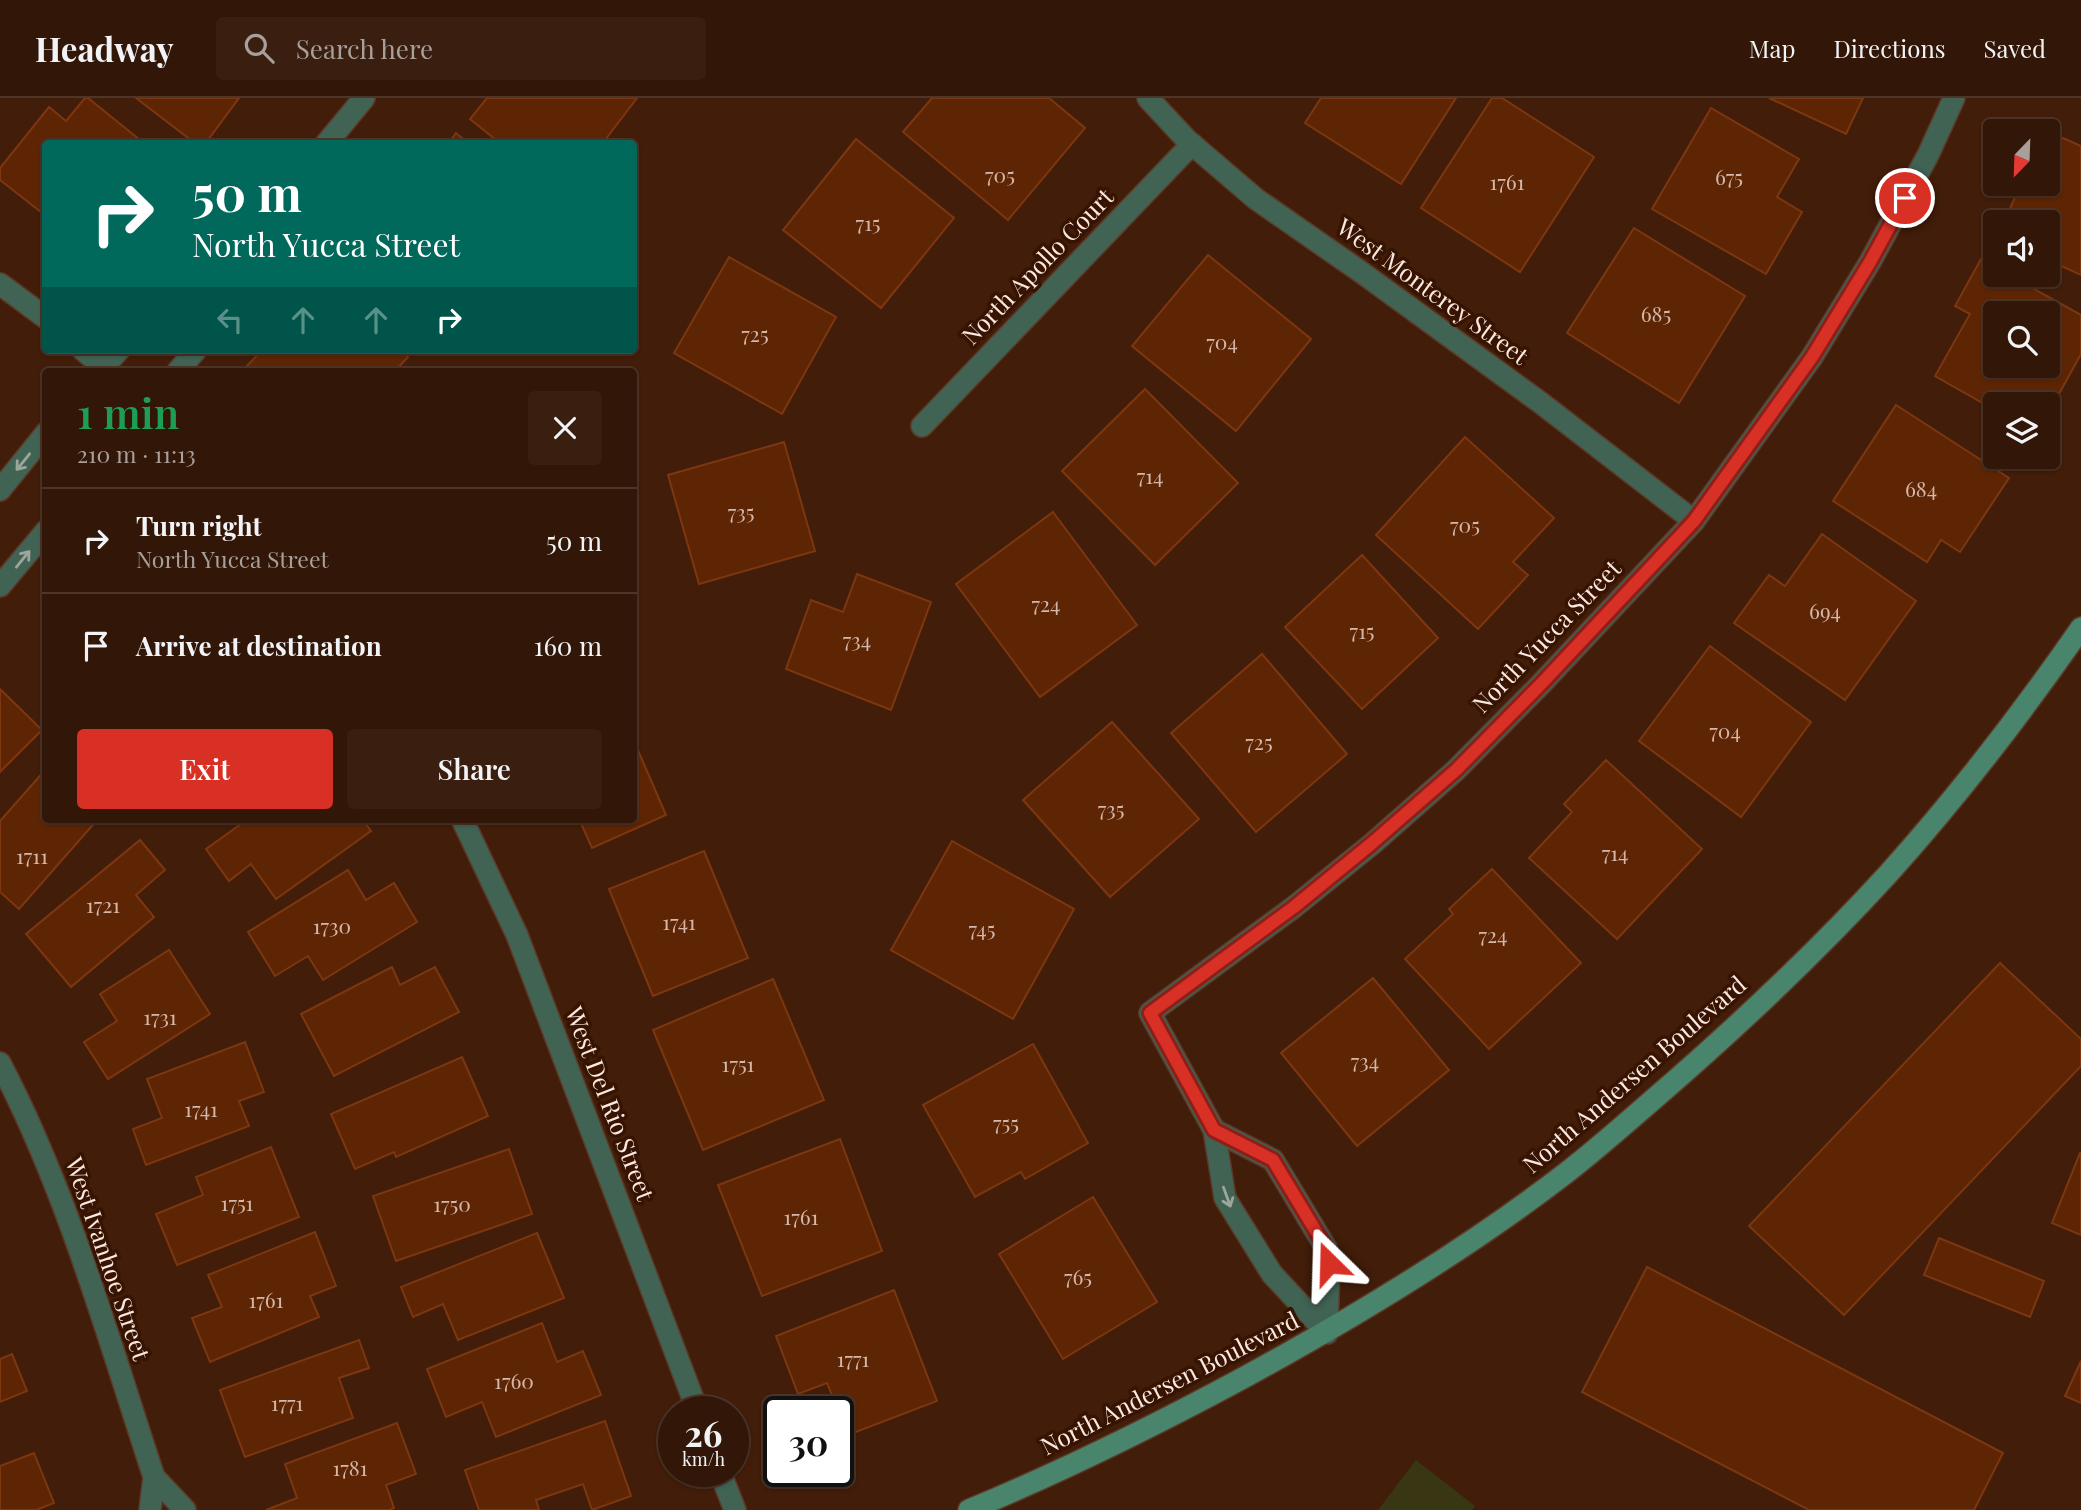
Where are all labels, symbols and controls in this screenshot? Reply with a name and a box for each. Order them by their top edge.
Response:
search box [216,17,706,80]
text: Headway [35,26,174,70]
icon: search [240,29,278,67]
text: Search here [296,31,433,66]
text: Map [1749,32,1795,64]
text: Directions [1833,32,1946,64]
text: Saved [1984,32,2046,64]
north arrow [1983,119,2060,196]
map controls [1983,119,2060,469]
text: 50 m [192,159,302,224]
house number: 705 [985,160,1015,188]
house number: 675 [1715,162,1743,190]
house number: 1761 [1490,167,1525,195]
icon: right [77,168,168,259]
pin [1875,168,1935,228]
icon: arrive [1886,179,1924,217]
street label: North Apollo Court [954,180,1120,351]
house number: 715 [856,208,880,236]
street label: West Monterey Street [1330,209,1536,371]
button: sound [1983,210,2060,287]
text: North Yucca Street [192,222,460,265]
house number: 685 [1641,299,1671,327]
icon: left [211,301,249,339]
icon: ahead [284,301,322,339]
icon: ahead [357,301,395,339]
icon: right [430,301,468,339]
button: search [1983,301,2060,378]
house number: 725 [741,319,769,347]
house number: 704 [1206,327,1238,355]
text: 1 min [77,384,179,440]
button: close [528,391,602,465]
button: layers [1983,392,2060,469]
text: 210 m · 11:13 [77,438,196,469]
one-way arrow [15,452,30,470]
house number: 714 [1137,461,1163,489]
house number: 684 [1905,474,1937,502]
house number: 735 [728,497,754,525]
text: Turn right [136,508,262,543]
house number: 705 [1450,510,1480,538]
icon: right [77,522,115,560]
text: 50 m [546,523,602,558]
text: North Yucca Street [136,543,329,574]
one-way arrow [15,550,30,569]
street label: North Yucca Street [1464,552,1627,719]
house number: 724 [1032,589,1060,617]
house number: 694 [1809,596,1841,624]
house number: 715 [1350,616,1374,644]
house number: 734 [843,625,871,653]
icon: arrive [77,627,115,665]
text: Arrive at destination [136,628,382,663]
text: 160 m [534,628,602,663]
house number: 704 [1709,716,1741,744]
house number: 725 [1245,727,1273,755]
button: Exit [77,729,333,809]
button: Share [347,729,602,809]
house number: 735 [1098,794,1124,822]
house number: 714 [1602,838,1628,866]
house number: 1711 [16,841,48,869]
house number: 1721 [86,890,120,918]
house number: 1741 [662,907,696,935]
house number: 1730 [313,911,351,939]
house number: 745 [969,914,995,942]
house number: 724 [1479,920,1507,948]
street label: North Andersen Boulevard [1515,968,1752,1179]
street label: West Del Rio Street [559,1001,663,1205]
house number: 1731 [143,1002,177,1030]
house number: 734 [1351,1046,1379,1074]
house number: 1751 [722,1049,755,1077]
house number: 1741 [184,1094,218,1122]
house number: 755 [993,1108,1019,1136]
street label: West Ivanhoe Street [59,1152,159,1364]
one-way arrow [1222,1185,1234,1207]
house number: 1751 [221,1188,254,1216]
house number: 1750 [433,1189,471,1217]
house number: 1761 [784,1202,819,1230]
position arrow [1292,1226,1366,1300]
house number: 765 [1064,1262,1092,1290]
house number: 1761 [249,1285,284,1313]
street label: North Andersen Boulevard [1034,1303,1304,1461]
house number: 1771 [837,1344,870,1372]
house number: 1760 [494,1366,534,1394]
house number: 1771 [271,1388,304,1416]
speed limit sign: 30 [763,1396,854,1487]
text: 26 [685,1409,722,1456]
text: km/h [682,1447,725,1471]
house number: 1781 [333,1453,368,1481]

